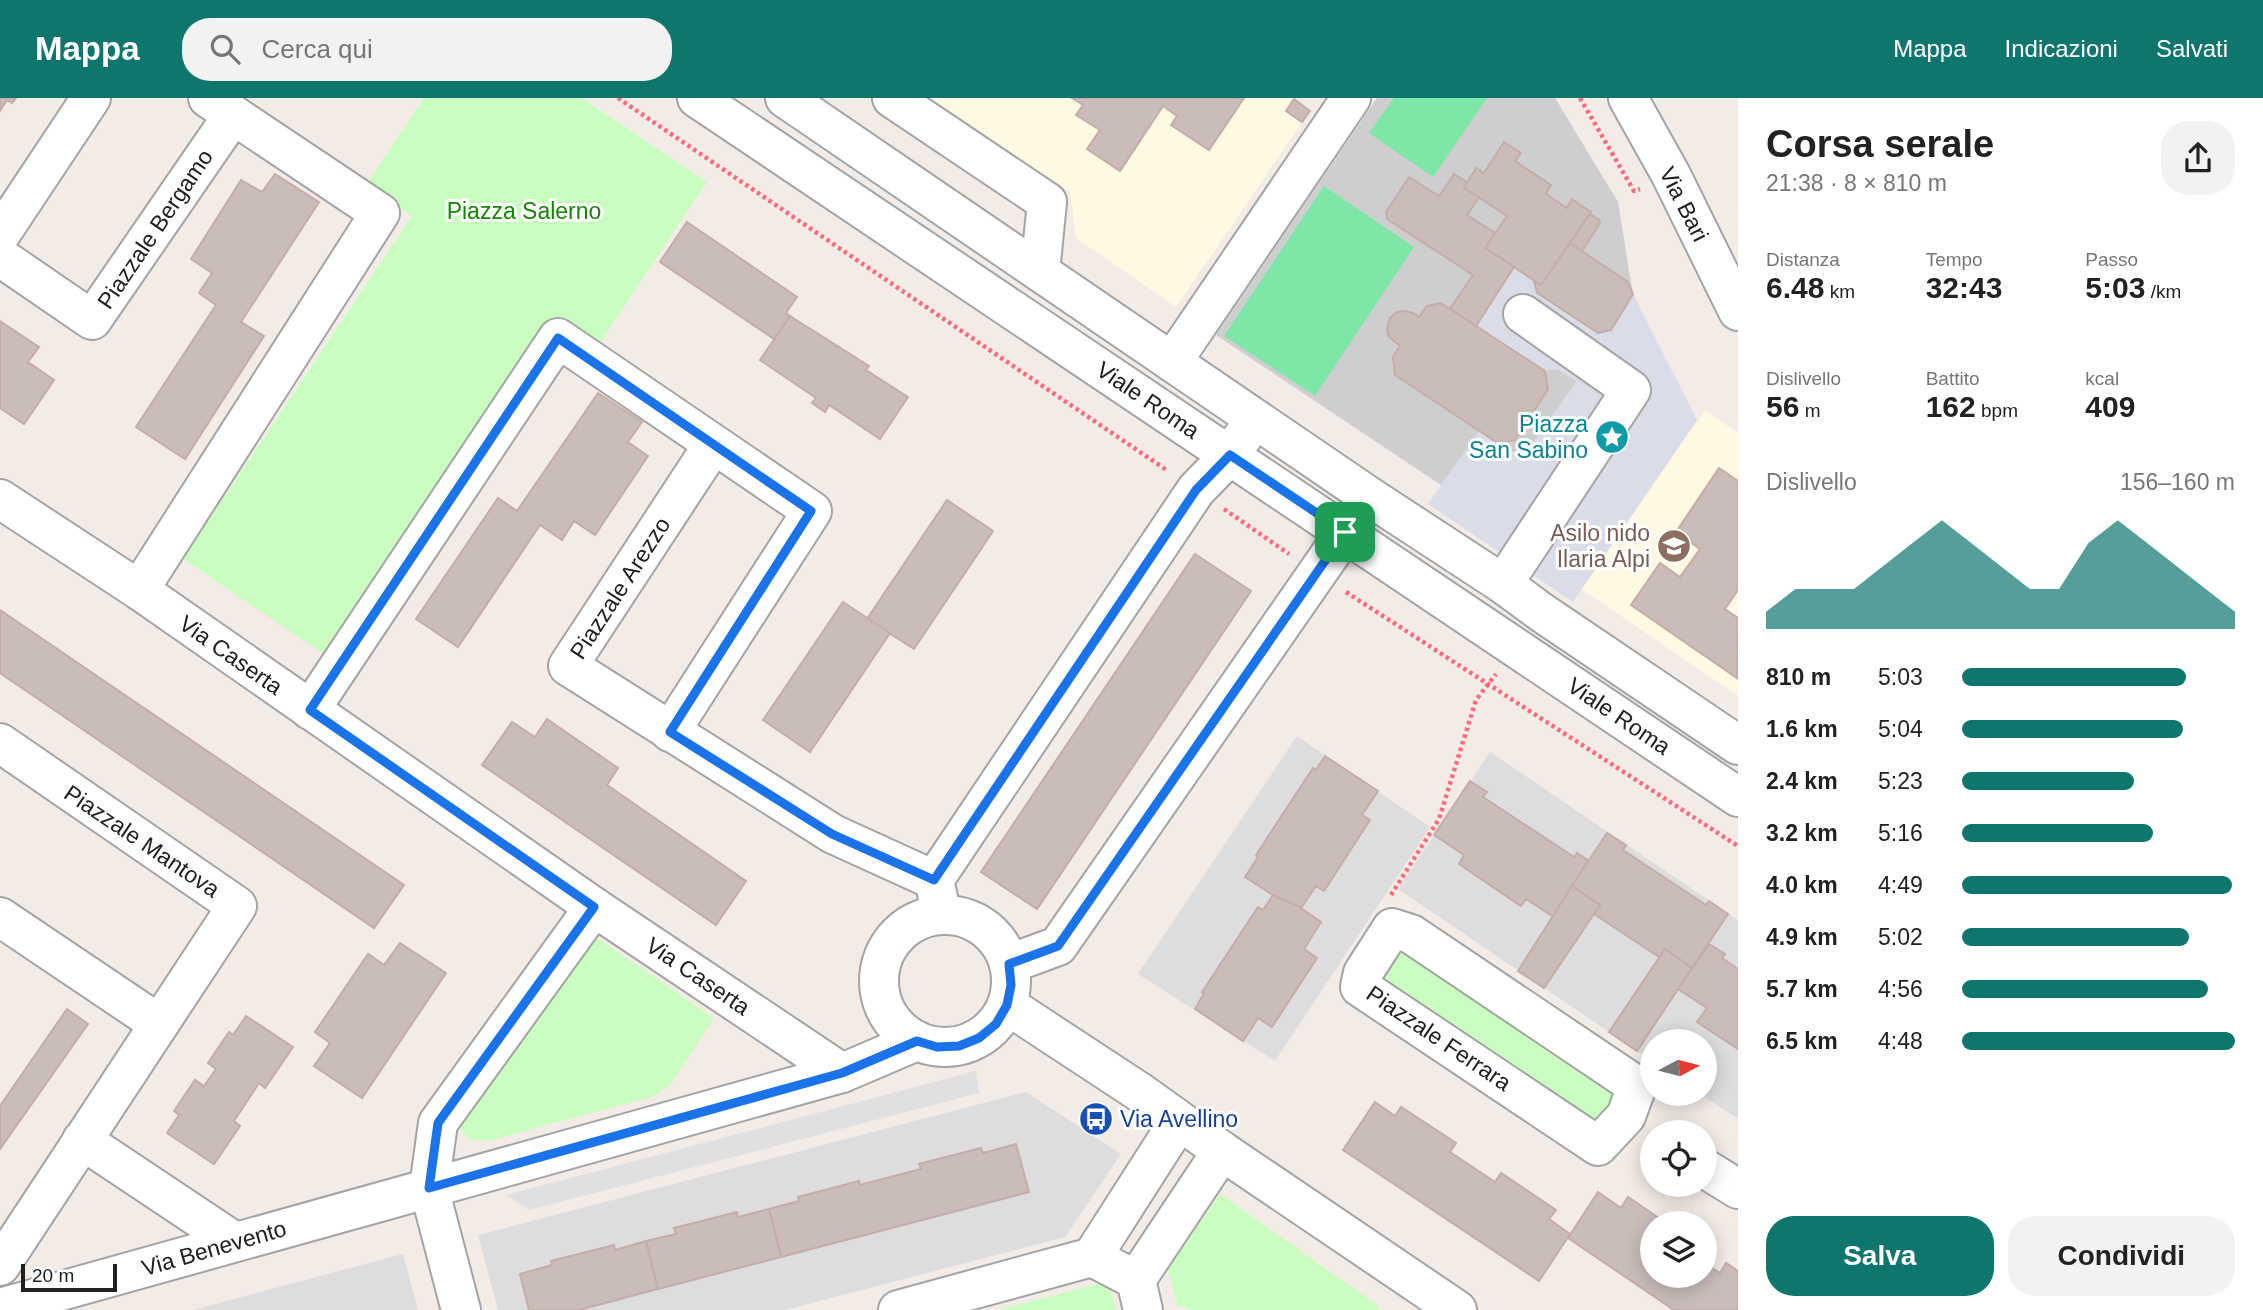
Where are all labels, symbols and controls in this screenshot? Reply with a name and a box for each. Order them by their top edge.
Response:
search box [182,18,672,81]
text: Mappa [35,30,140,67]
icon: search [206,30,244,68]
text: Cerca qui [262,34,373,64]
text: Mappa [1893,35,1967,62]
text: Indicazioni [2005,35,2118,62]
text: Salvati [2156,35,2228,62]
button: share [2161,121,2235,195]
text: Corsa serale [1766,123,1994,165]
street label: Piazzale Bergamo [92,144,218,314]
street label: Via Bari [1654,162,1714,246]
text: 21:38 · 8 × 810 m [1766,170,1947,196]
park label: Piazza Salerno [447,198,601,224]
text: Distanza [1766,249,1840,270]
text: Tempo [1926,249,1983,270]
text: Passo [2085,249,2138,270]
text: 6.48 [1766,271,1824,304]
text: 32:43 [1926,271,2002,304]
text: 5:03 [2085,271,2145,304]
text: km [1824,281,1855,302]
text: /km [2145,281,2181,302]
street label: Viale Roma [1092,356,1205,444]
text: Dislivello [1766,368,1841,389]
text: Battito [1926,368,1980,389]
text: kcal [2085,368,2119,389]
text: 56 [1766,390,1799,423]
text: 162 [1926,390,1976,423]
text: 409 [2085,390,2135,423]
text: m [1799,400,1820,421]
text: bpm [1976,400,2018,421]
place label: Piazza San Sabino [1469,411,1588,463]
place icon: Piazza San Sabino [1593,418,1631,456]
text: Dislivello [1766,469,1857,495]
text: 156–160 m [2120,469,2235,495]
pin [1315,502,1375,562]
street label: Piazzale Arezzo [565,512,675,664]
icon: arrive [1326,513,1364,551]
place label: Asilo nido Ilaria Alpi [1550,520,1650,572]
school or university icon: Asilo nido Ilaria Alpi [1655,527,1693,565]
street label: Via Caserta [174,610,288,700]
text: 810 m [1766,664,1831,690]
text: 5:03 [1878,664,1923,690]
street label: Viale Roma [1563,672,1676,760]
text: 1.6 km [1766,716,1838,742]
text: 5:04 [1878,716,1923,742]
text: 2.4 km [1766,768,1838,794]
text: 5:23 [1878,768,1923,794]
street label: Piazzale Mantova [59,779,225,903]
text: 3.2 km [1766,820,1838,846]
text: 5:16 [1878,820,1923,846]
text: 4.0 km [1766,872,1838,898]
text: 4:49 [1878,872,1923,898]
text: 4.9 km [1766,924,1838,950]
text: 5:02 [1878,924,1923,950]
street label: Via Caserta [641,932,755,1020]
text: 5.7 km [1766,976,1838,1002]
text: 4:56 [1878,976,1923,1002]
street label: Piazzale Ferrara [1362,980,1516,1096]
text: 6.5 km [1766,1028,1838,1054]
text: 4:48 [1878,1028,1923,1054]
north arrow [1640,1029,1717,1106]
map controls [1640,1029,1717,1288]
bus stop icon: Via Avellino [1077,1100,1115,1138]
place label: Via Avellino [1120,1106,1238,1132]
button: locate [1640,1120,1717,1197]
button: layers [1640,1211,1717,1288]
street label: Via Benevento [139,1215,289,1281]
button: Salva [1766,1216,1994,1296]
button: Condividi [2008,1216,2235,1296]
scale bar [21,1261,117,1293]
text: 20 m [32,1265,74,1286]

